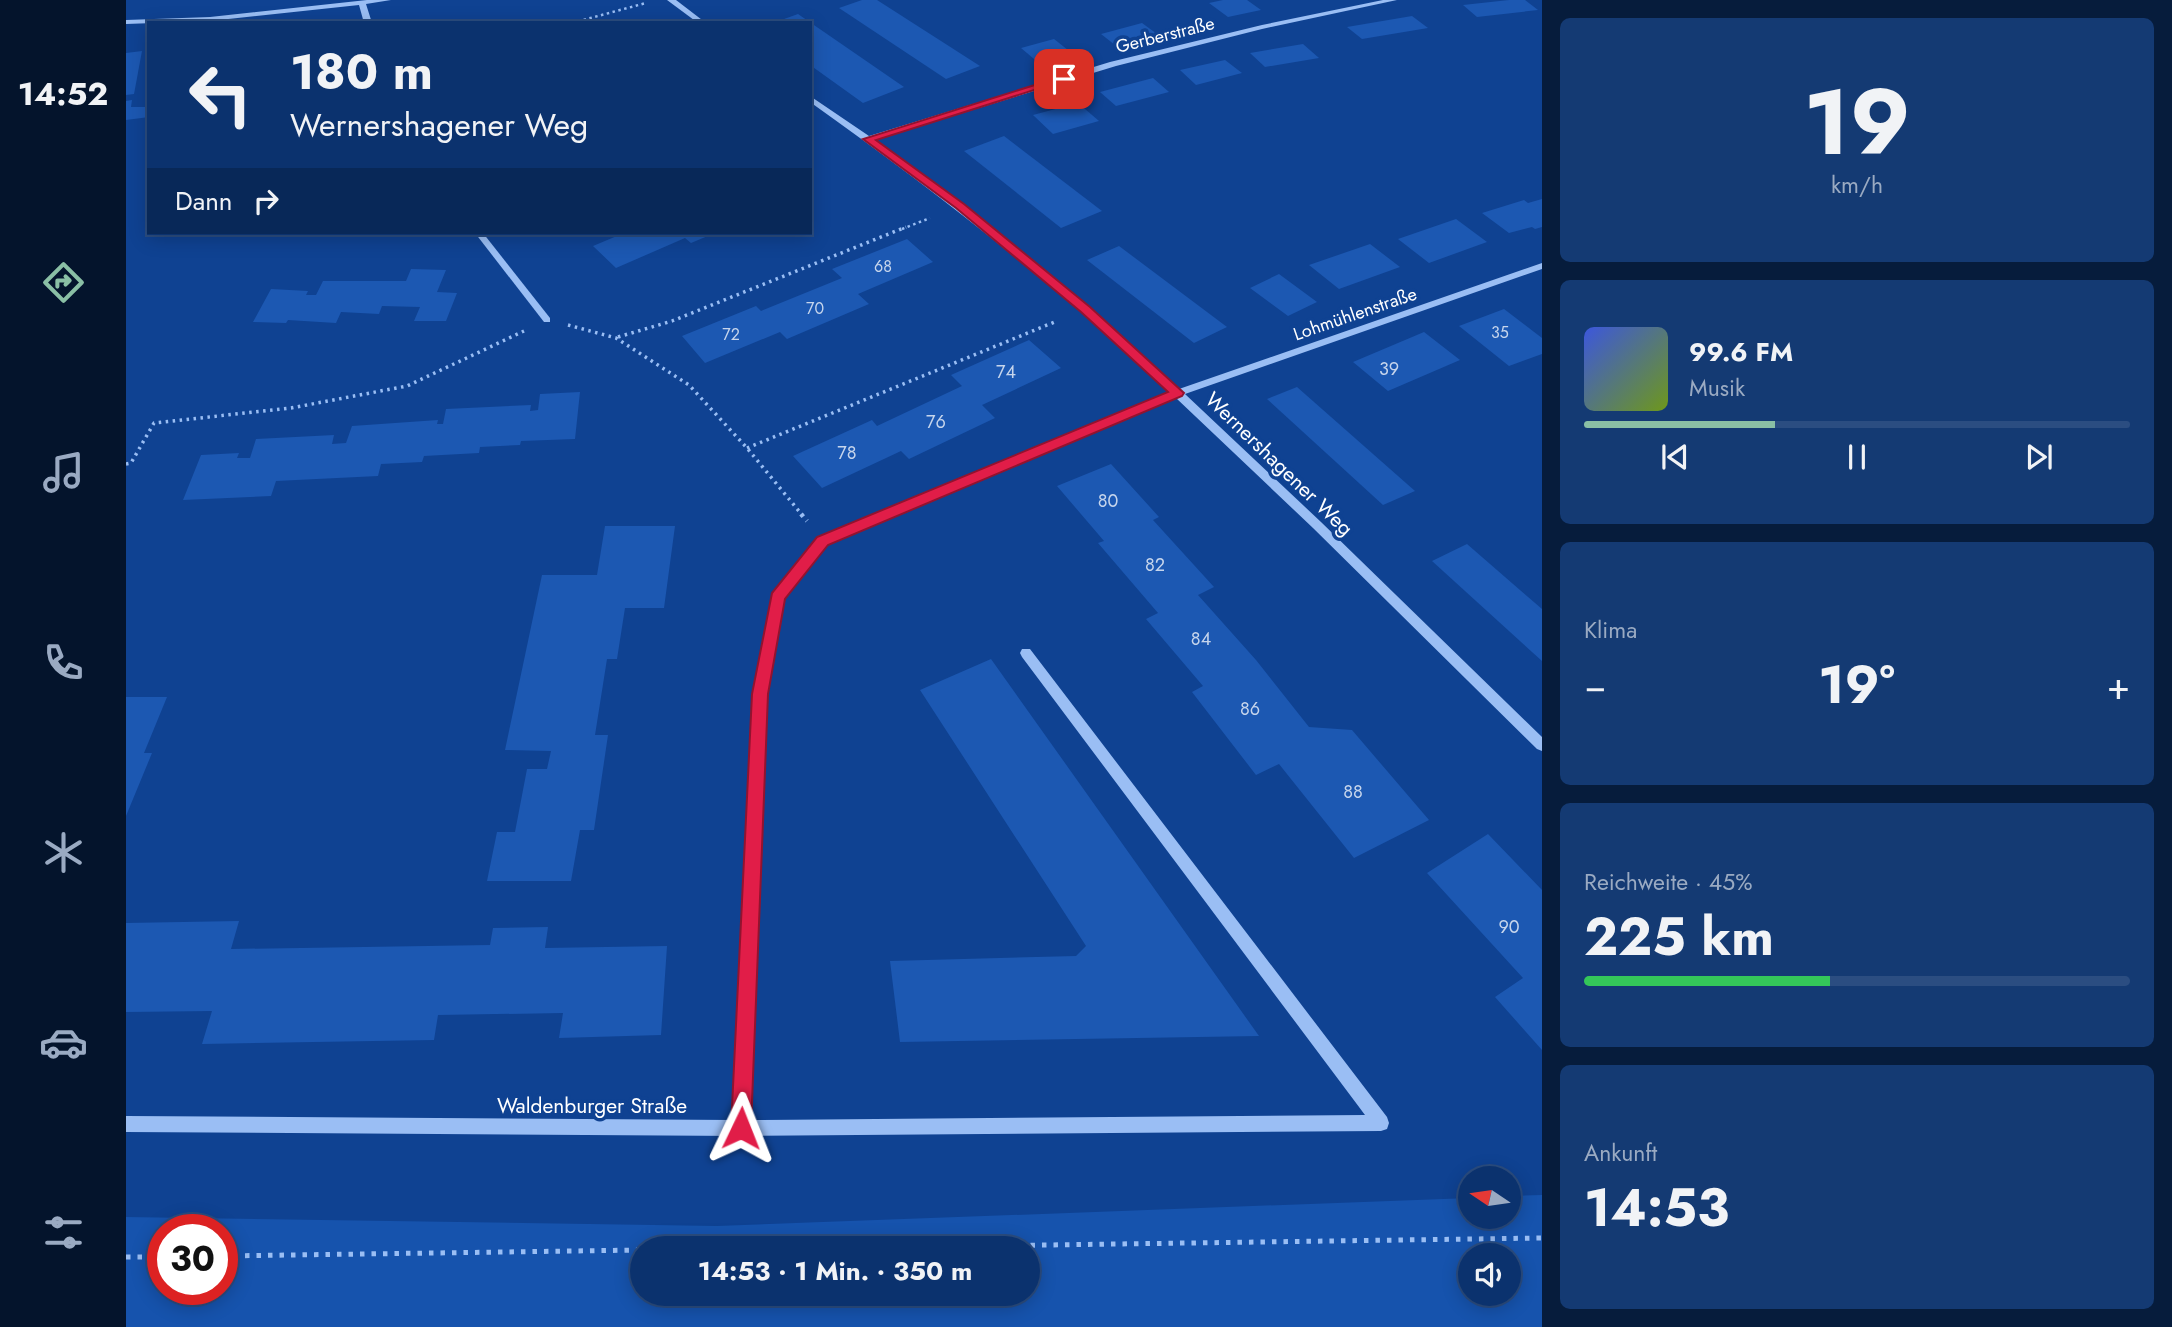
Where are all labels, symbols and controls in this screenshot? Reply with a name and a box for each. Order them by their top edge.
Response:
street label: Gerberstraße [1113,10,1217,60]
text: 180 m [290,37,433,107]
icon: left [175,49,266,140]
pin [1034,49,1094,109]
text: 19 [1803,57,1911,188]
icon: arrive [1045,60,1083,98]
text: 14:52 [18,71,108,117]
text: Wernershagener Weg [290,102,588,148]
text: km/h [1831,168,1883,202]
text: Dann [175,182,233,220]
icon: right [247,182,285,220]
house number: 68 [874,255,892,278]
icon: directions [39,258,88,307]
street label: Lohmühlenstraße [1290,281,1420,347]
house number: 70 [806,297,824,320]
house number: 35 [1491,321,1509,344]
house number: 72 [722,323,740,346]
text: 99.6 FM [1689,333,1793,371]
house number: 39 [1379,356,1399,382]
house number: 74 [996,359,1016,385]
text: Musik [1689,371,1745,405]
street label: Wernershagener Weg [1198,385,1360,543]
house number: 76 [926,409,946,435]
icon: previous [1656,438,1694,476]
icon: pause [1838,438,1876,476]
icon: next [2020,438,2058,476]
house number: 78 [837,440,857,466]
icon: music [39,448,88,497]
house number: 80 [1098,488,1119,514]
house number: 82 [1145,552,1165,578]
text: Klima [1584,613,1637,647]
house number: 84 [1191,626,1211,652]
icon: phone [39,638,88,687]
text: 19° [1818,647,1895,723]
text: − [1584,658,1606,713]
text: + [2107,658,2130,713]
house number: 86 [1240,696,1260,722]
house number: 88 [1343,779,1363,805]
icon: climate [39,828,88,877]
text: Reichweite · 45% [1584,865,1753,899]
text: 225 km [1584,899,1774,975]
house number: 90 [1498,914,1520,940]
icon: car [39,1018,88,1067]
street label: Waldenburger Straße [497,1091,687,1121]
position arrow [704,1091,778,1165]
text: Ankunft [1584,1136,1657,1170]
north arrow [1458,1166,1521,1228]
map controls [1458,1166,1521,1306]
text: 14:53 [1584,1170,1729,1246]
icon: filters [39,1208,88,1257]
speed limit sign: 30 [147,1214,238,1305]
button: sound [1458,1243,1521,1306]
text: 14:53 · 1 Min. · 350 m [698,1252,972,1290]

